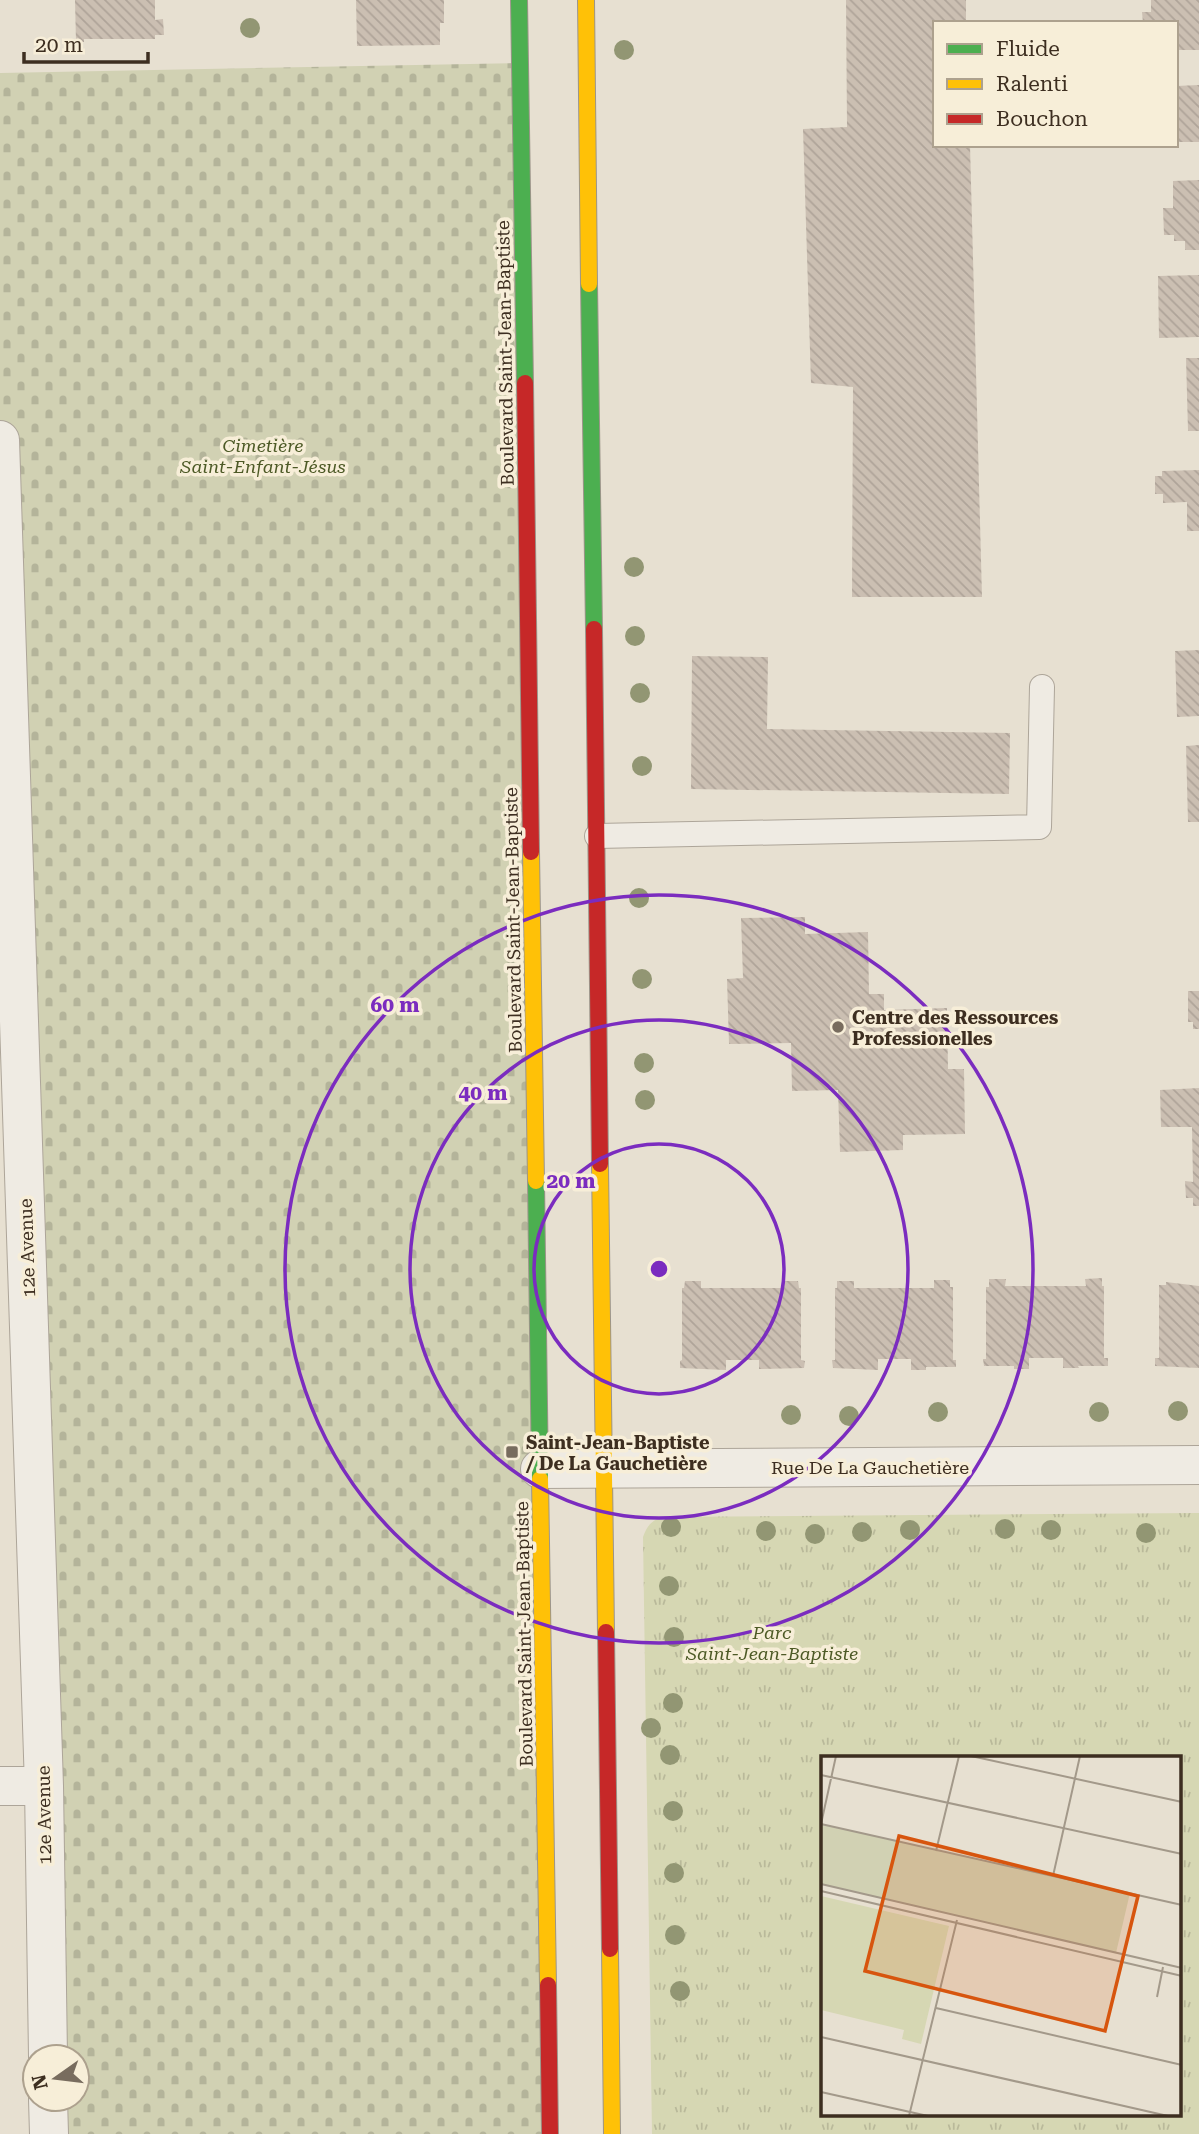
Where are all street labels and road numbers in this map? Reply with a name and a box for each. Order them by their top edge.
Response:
street label: Boulevard Saint-Jean-Baptiste [492,220,518,486]
street label: Boulevard Saint-Jean-Baptiste [500,787,526,1053]
street label: 12e Avenue [15,1198,39,1298]
street label: Rue De La Gauchetière [771,1457,969,1478]
street label: Boulevard Saint-Jean-Baptiste [511,1501,537,1767]
street label: 12e Avenue [33,1765,55,1865]

